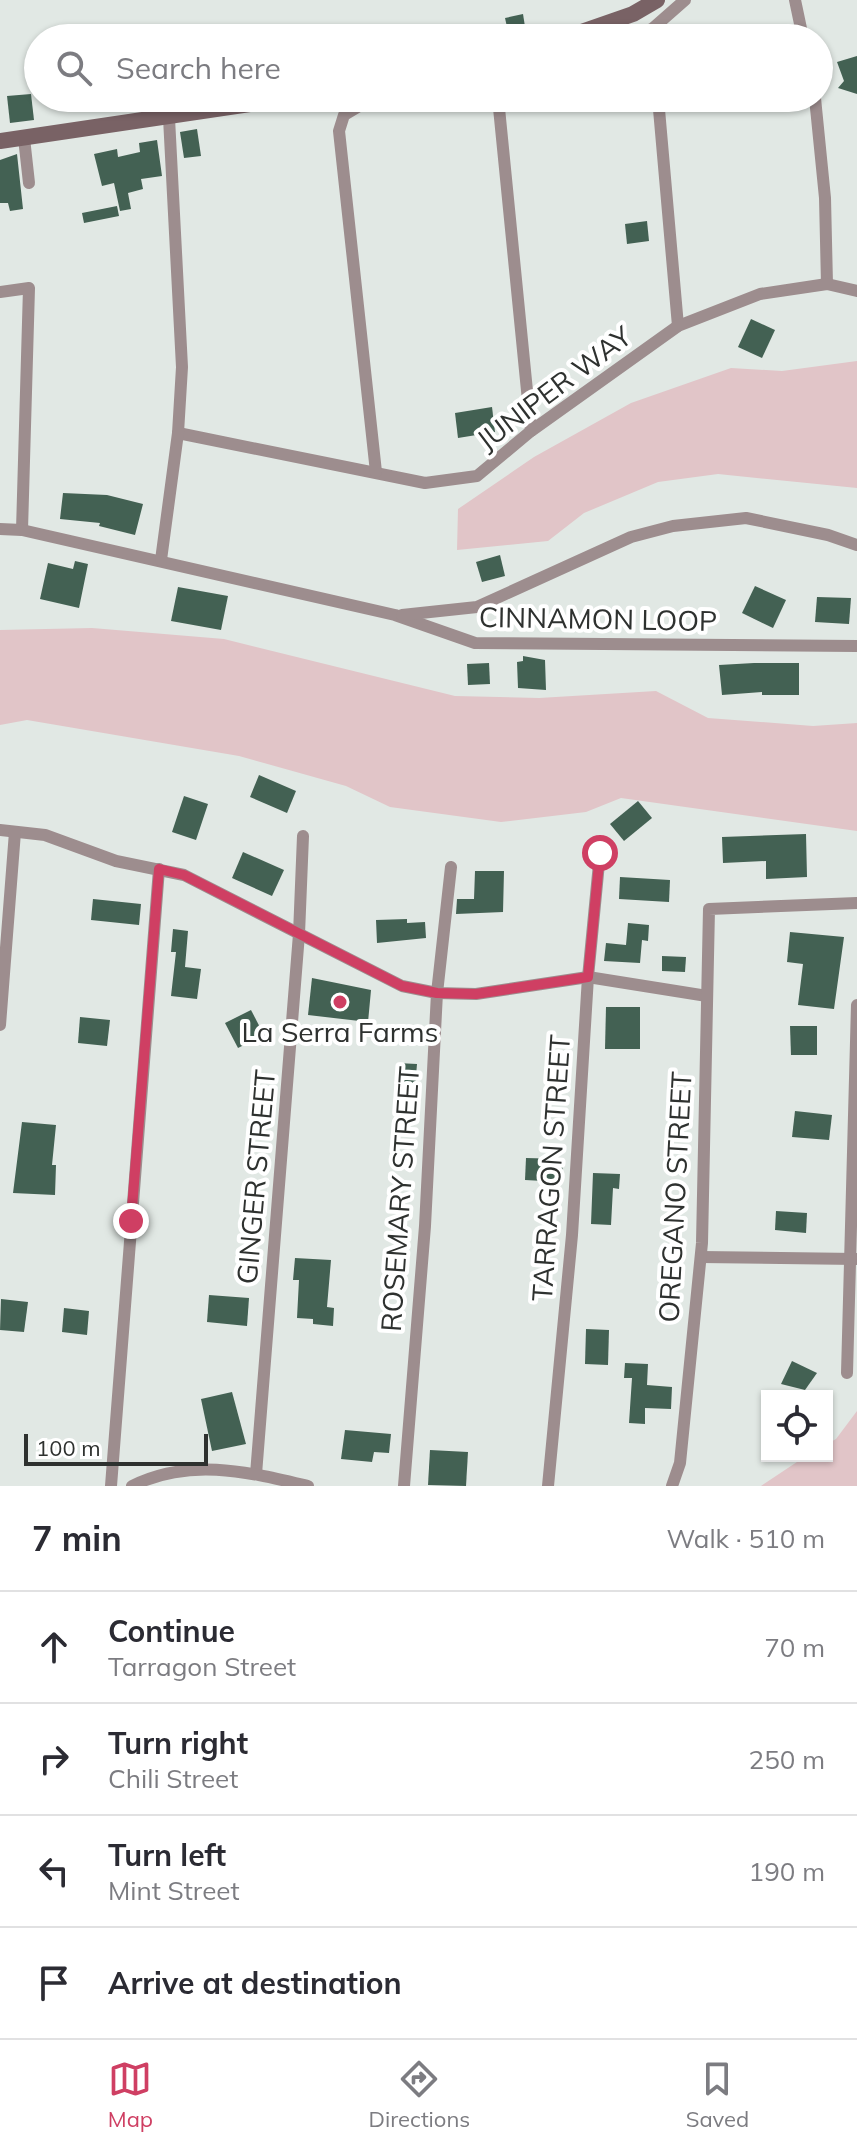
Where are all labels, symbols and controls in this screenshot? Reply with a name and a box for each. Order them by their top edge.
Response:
search box [24,24,833,112]
icon: search [52,46,96,90]
text: Search here [116,49,281,87]
street label: JUNIPER WAY [469,317,639,457]
street label: CINNAMON LOOP [479,599,717,638]
route start [582,835,618,871]
marker: La Serra Farms [331,993,349,1011]
place label: La Serra Farms [242,1014,438,1049]
street label: TARRAGON STREET [524,1033,577,1302]
street label: ROSEMARY STREET [373,1065,426,1333]
street label: GINGER STREET [229,1068,282,1286]
street label: OREGANO STREET [650,1071,699,1323]
route end [113,1203,149,1239]
map controls [761,1390,833,1462]
button: locate [761,1390,833,1462]
scale bar [24,1430,208,1466]
text: 100 m [36,1434,101,1462]
text: 7 min [32,1517,122,1560]
text: Walk · 510 m [666,1522,825,1555]
text: Continue [108,1612,235,1650]
icon: ahead [32,1625,76,1669]
text: 70 m [764,1631,825,1664]
text: Tarragon Street [108,1650,296,1683]
text: Turn right [108,1724,248,1762]
icon: right [32,1737,76,1781]
text: 250 m [749,1743,825,1776]
text: Chili Street [108,1762,238,1795]
text: Turn left [108,1836,226,1874]
icon: left [32,1849,76,1893]
text: 190 m [749,1855,825,1888]
text: Mint Street [108,1874,240,1907]
icon: arrive [32,1961,76,2005]
text: Arrive at destination [108,1964,402,2002]
tab: Map [108,2057,153,2133]
tab: Directions [369,2057,470,2133]
tab: Saved [686,2057,749,2133]

